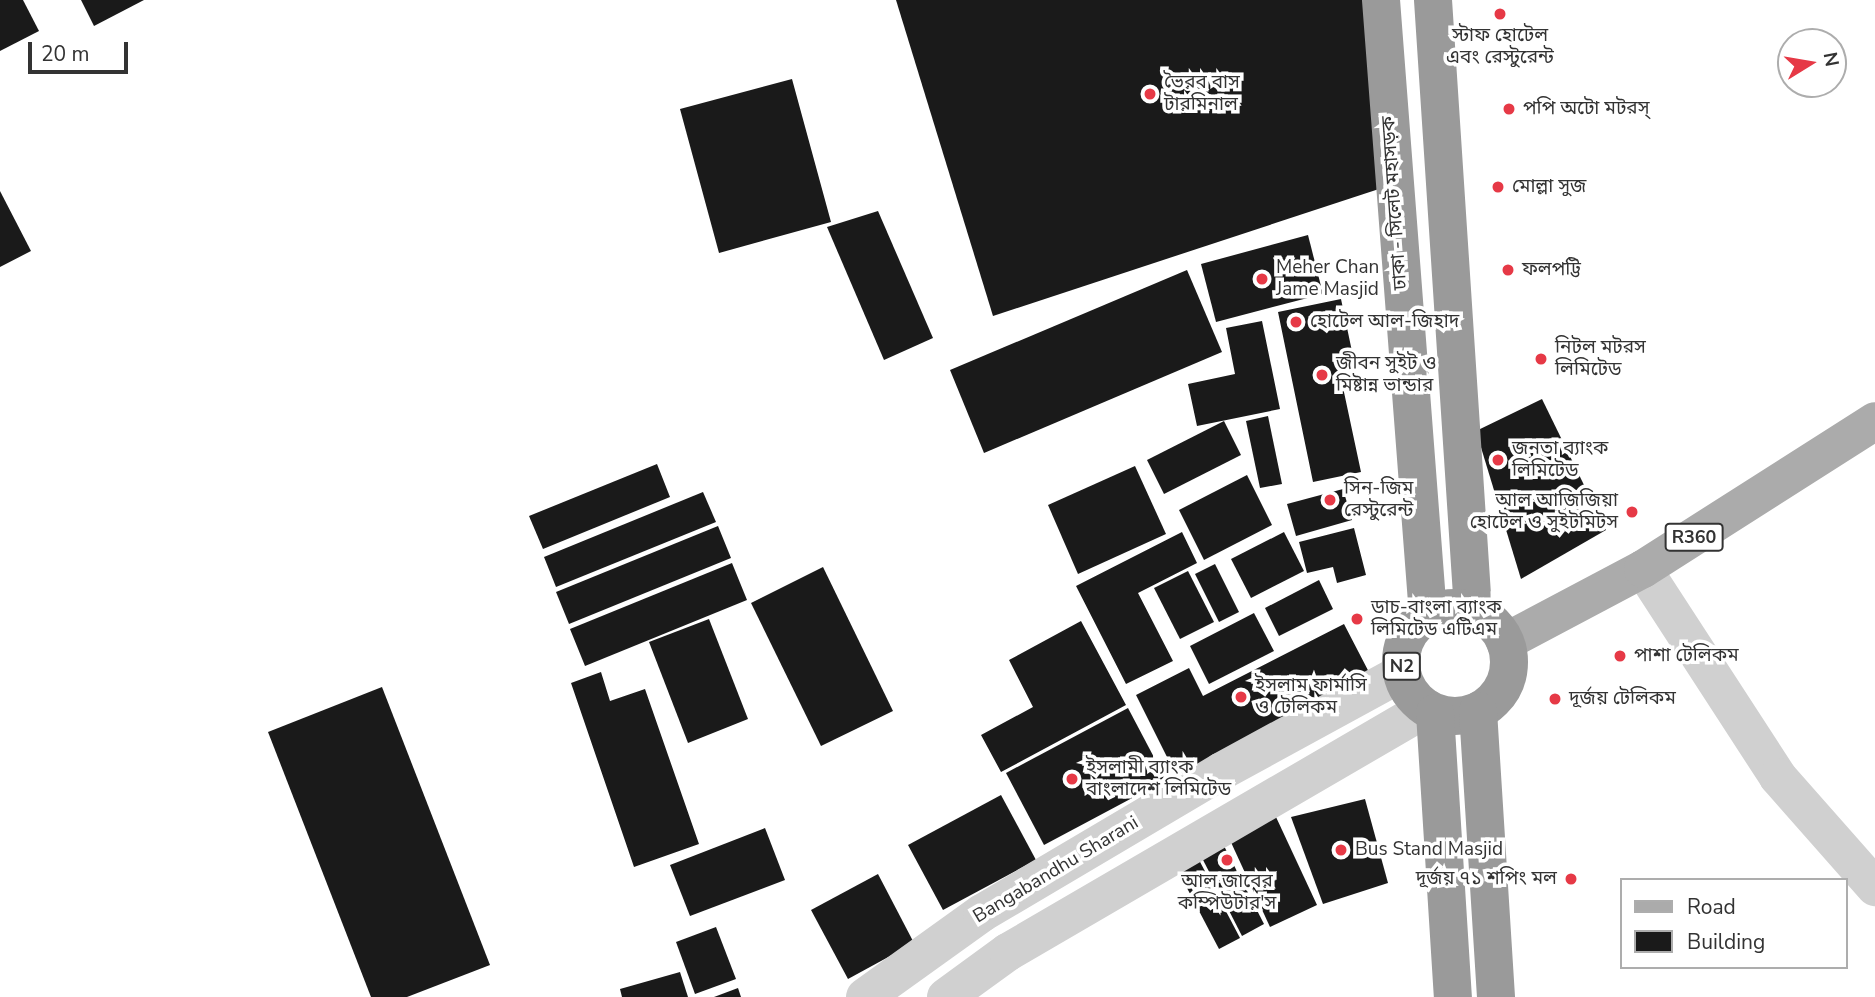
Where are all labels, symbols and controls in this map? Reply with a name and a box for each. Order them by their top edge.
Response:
marker: স্টাফ হোটেল এবং রেস্টুরেন্ট [1492,6,1508,22]
place label: স্টাফ হোটেল এবং রেস্টুরেন্ট [1446,25,1554,69]
scale bar [32,28,131,72]
north arrow [1777,28,1847,98]
text: 20 m [41,40,90,68]
text: N [1817,50,1845,69]
place label: ভৈরব বাস টারমিনাল [1164,72,1240,116]
marker: ভৈরব বাস টারমিনাল [1142,86,1158,102]
place label: পপি অটো মটরস্ [1523,98,1649,120]
marker: পপি অটো মটরস্ [1501,101,1517,117]
street label: ঢাকা - সিলেট মহাসড়ক [1378,115,1412,291]
place label: মোল্লা সুজ [1512,176,1586,198]
marker: মোল্লা সুজ [1490,179,1506,195]
place label: Meher Chan Jame Masjid [1276,257,1379,301]
place label: ফলপট্টি [1522,259,1581,281]
marker: ফলপট্টি [1500,262,1516,278]
marker: Meher Chan Jame Masjid [1254,271,1270,287]
place label: হোটেল আল-জিহাদ [1310,311,1459,333]
marker: হোটেল আল-জিহাদ [1288,314,1304,330]
place label: নিটল মটরস লিমিটেড [1555,337,1646,381]
marker: নিটল মটরস লিমিটেড [1533,351,1549,367]
place label: জীবন সুইট ও মিষ্টান্ন ভান্ডার [1336,353,1436,397]
marker: জীবন সুইট ও মিষ্টান্ন ভান্ডার [1314,367,1330,383]
place label: জনতা ব্যাংক লিমিটেড [1512,438,1608,482]
marker: জনতা ব্যাংক লিমিটেড [1490,452,1506,468]
place label: সিন্-জিম রেস্টুরেন্ট [1344,478,1413,522]
place label: আল আজিজিয়া হোটেল ও সুইটমিটস [1470,490,1618,534]
marker: সিন্-জিম রেস্টুরেন্ট [1322,492,1338,508]
marker: আল আজিজিয়া হোটেল ও সুইটমিটস [1624,504,1640,520]
road number: R360 [1664,522,1724,552]
place label: ডাচ-বাংলা ব্যাংক লিমিটেড এটিএম [1371,597,1502,641]
marker: ডাচ-বাংলা ব্যাংক লিমিটেড এটিএম [1349,611,1365,627]
place label: পাশা টেলিকম [1634,645,1739,667]
marker: পাশা টেলিকম [1612,648,1628,664]
road number: N2 [1383,652,1421,680]
place label: ইসলাম ফার্মাসি ও টেলিকম [1255,675,1367,719]
place label: দূর্জয় টেলিকম [1569,688,1676,710]
marker: ইসলাম ফার্মাসি ও টেলিকম [1233,689,1249,705]
marker: দূর্জয় টেলিকম [1547,691,1563,707]
place label: ইসলামী ব্যাংক বাংলাদেশ লিমিটেড [1086,757,1231,801]
marker: ইসলামী ব্যাংক বাংলাদেশ লিমিটেড [1064,771,1080,787]
street label: Bangabandhu Sharani [969,812,1143,928]
place label: Bus Stand Masjid [1355,839,1503,861]
marker: Bus Stand Masjid [1333,842,1349,858]
marker: আল জাবের কম্পিউটার'স [1219,852,1235,868]
place label: দূর্জয় ৭১ শপিং মল [1416,868,1557,890]
place label: আল জাবের কম্পিউটার'স [1178,871,1276,915]
marker: দূর্জয় ৭১ শপিং মল [1563,871,1579,887]
legend [1619,878,1847,969]
text: Road [1687,893,1736,921]
text: Building [1687,928,1765,956]

